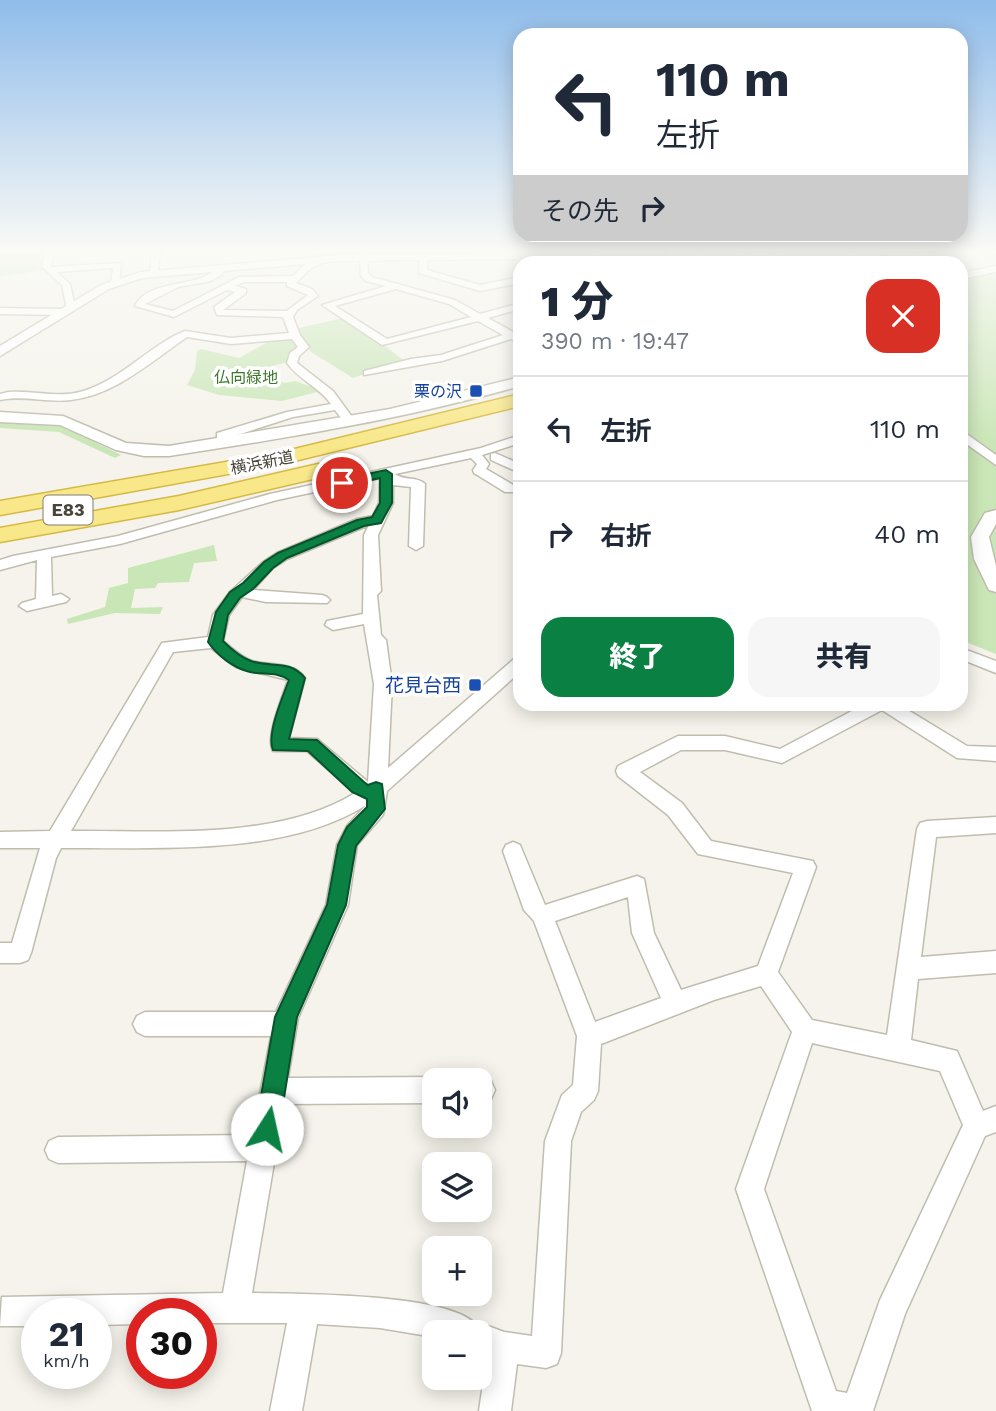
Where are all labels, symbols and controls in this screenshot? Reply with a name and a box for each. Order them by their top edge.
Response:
text: 110 m [656,50,790,108]
icon: left [541,56,632,147]
text: 左折 [656,116,720,154]
icon: right [633,189,671,227]
text: その先 [541,196,619,226]
text: 1 分 [541,277,613,326]
button: close [866,279,940,353]
text: 390 m · 19:47 [541,328,689,355]
park label: 仏向緑地 [214,368,278,387]
place label: 栗の沢 [414,382,462,401]
marker: 栗の沢 [468,383,484,399]
icon: left [541,410,579,448]
text: 110 m [870,414,940,444]
text: 左折 [600,416,652,446]
street label: 横浜新道 [229,447,295,478]
pin [312,453,372,513]
icon: arrive [323,464,361,502]
road number: E83 [43,496,92,524]
icon: right [541,515,579,553]
text: 40 m [874,519,940,549]
text: 右折 [600,521,652,551]
button: 終了 [541,617,734,697]
button: 共有 [748,617,940,697]
place label: 花見台西 [385,674,461,697]
marker: 花見台西 [467,677,483,693]
map controls [422,1068,492,1390]
button: sound [422,1068,492,1138]
position arrow [230,1092,304,1166]
button: layers [422,1152,492,1222]
button: + [422,1236,492,1306]
speed limit sign: 30 [126,1298,217,1389]
text: 21 [49,1313,84,1355]
button: − [422,1320,492,1390]
text: km/h [43,1350,90,1371]

